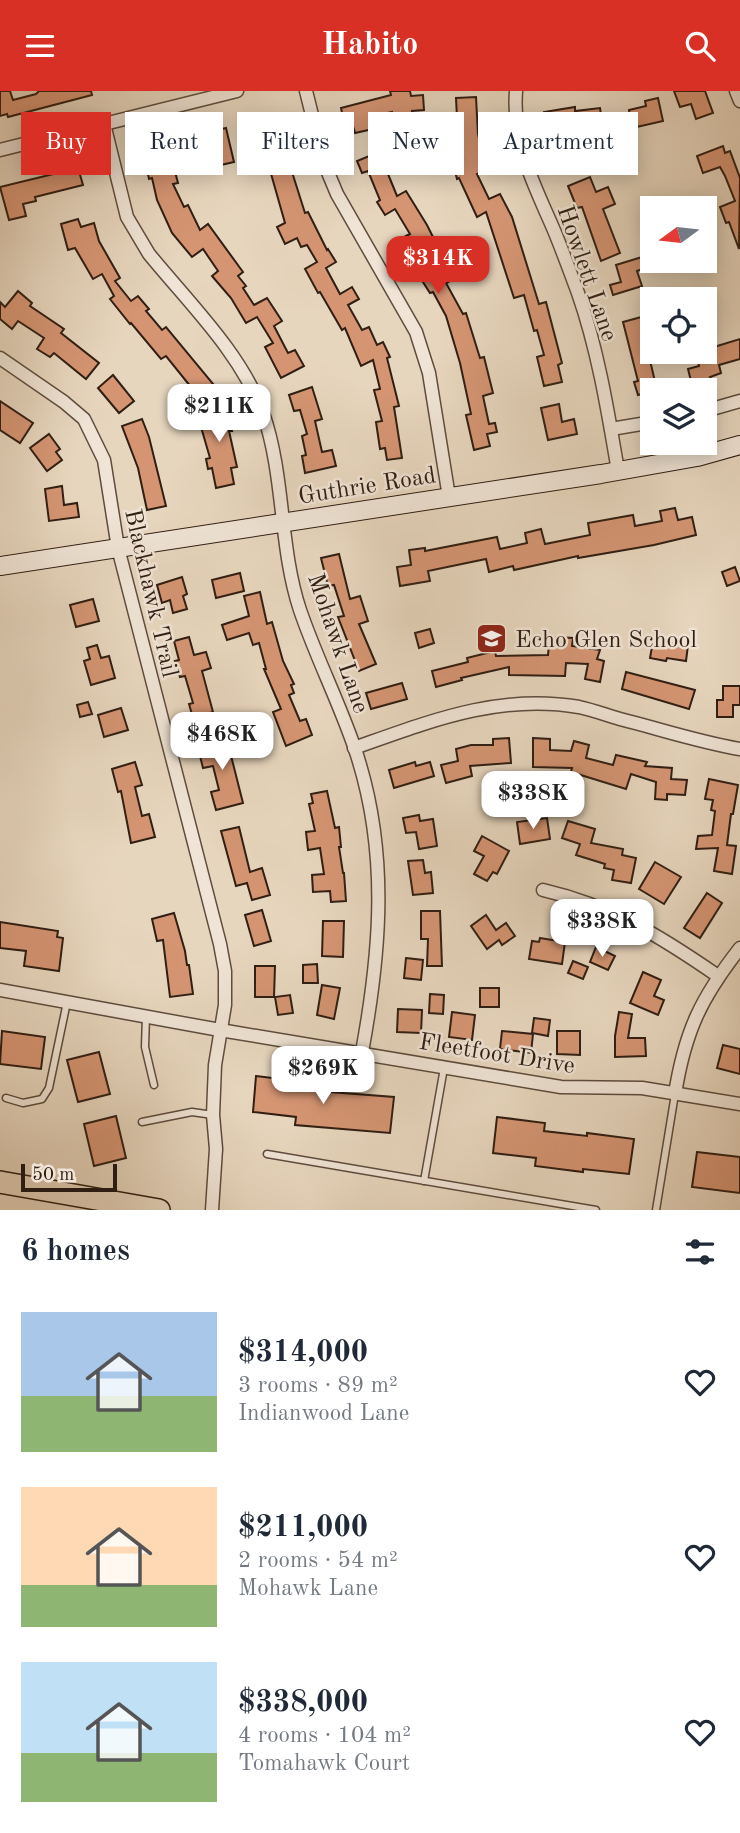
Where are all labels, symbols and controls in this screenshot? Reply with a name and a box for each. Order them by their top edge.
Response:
icon: menu [21,27,59,65]
icon: search [681,27,719,65]
text: Habito [322,30,418,62]
chip: Buy [21,112,111,175]
chip: Rent [125,112,223,175]
chip: Filters [237,112,354,175]
chip: New [368,112,464,175]
chip: Apartment [478,112,638,175]
north arrow [640,196,718,273]
map controls [640,196,717,455]
street label: Howlett Lane [552,203,621,345]
pin: $314K [389,237,487,296]
text: $314K [402,247,474,270]
button: locate [640,287,717,364]
button: layers [640,378,717,455]
pin: $211K [170,385,268,444]
text: $211K [183,395,255,418]
street label: Guthrie Road [297,464,438,510]
street label: Blackhawk Trail [119,507,181,680]
street label: Mohawk Lane [302,571,372,717]
school or university icon: Echo Glen School [475,622,509,656]
place label: Echo Glen School [515,629,697,653]
pin: $468K [173,713,271,772]
text: $468K [186,723,258,746]
pin: $338K [484,771,582,831]
text: $338K [497,782,569,805]
pin: $338K [553,899,651,959]
text: $338K [566,910,638,933]
street label: Fleetfoot Drive [417,1031,576,1079]
pin: $269K [274,1047,372,1106]
text: $269K [287,1057,359,1080]
scale bar [21,1161,117,1193]
text: 50 m [32,1166,74,1185]
icon: filters [681,1233,719,1271]
text: 6 homes [21,1237,130,1267]
text: $314,000 [238,1338,368,1368]
icon: home [77,1340,161,1424]
icon: heart [681,1363,719,1401]
text: 3 rooms · 89 m² [238,1374,398,1397]
text: Indianwood Lane [238,1402,409,1425]
text: $211,000 [238,1513,368,1543]
icon: home [77,1515,161,1599]
icon: heart [681,1538,719,1576]
text: 2 rooms · 54 m² [238,1549,398,1572]
text: Mohawk Lane [238,1577,378,1600]
text: $338,000 [238,1688,368,1718]
icon: home [77,1690,161,1774]
icon: heart [681,1713,719,1751]
text: 4 rooms · 104 m² [238,1724,411,1747]
text: Tomahawk Court [238,1752,410,1775]

